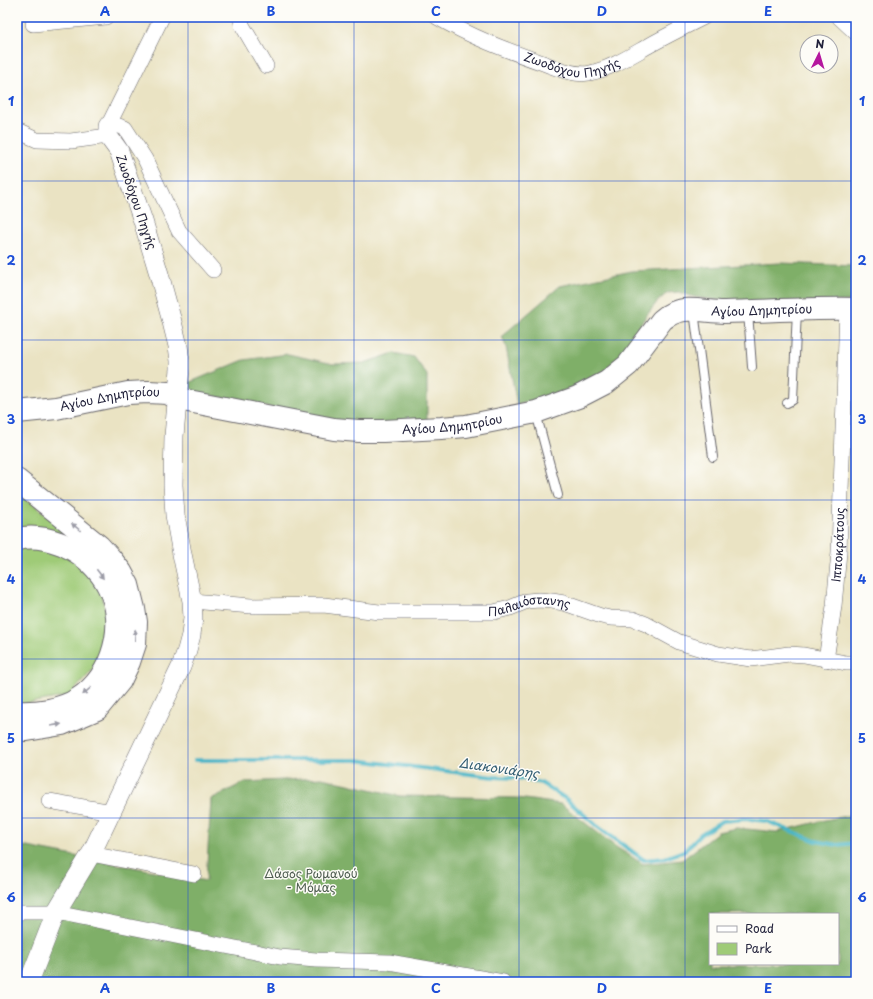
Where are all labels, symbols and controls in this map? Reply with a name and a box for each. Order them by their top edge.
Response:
text: A [100,1,110,20]
text: B [267,1,276,20]
text: C [431,1,441,20]
text: D [597,1,607,20]
text: E [764,1,772,20]
north arrow [799,34,839,74]
text: N [815,35,825,52]
street label: Ζωοδόχου Πηγής [522,47,623,82]
text: 1 [8,91,14,110]
text: 1 [859,91,865,110]
street label: Ζωοδόχου Πηγής [112,152,162,252]
text: 2 [6,250,16,269]
text: 2 [857,250,867,269]
street label: Αγίου Δημητρίου [711,299,813,320]
street label: Αγίου Δημητρίου [58,382,160,415]
text: 3 [7,409,16,428]
street label: Αγίου Δημητρίου [402,409,504,438]
text: 3 [858,409,867,428]
street label: Ιπποκράτους [826,507,848,583]
one-way arrow [70,523,81,531]
text: 4 [7,569,16,588]
one-way arrow [96,569,104,580]
text: 4 [858,569,867,588]
street label: Παλαιόστανης [488,590,573,620]
one-way arrow [132,628,138,641]
one-way arrow [82,687,92,696]
one-way arrow [49,722,62,728]
text: 5 [7,728,15,747]
text: 5 [858,728,866,747]
water label: Διακονιάρης [458,753,541,783]
park label: Δάσος Ρωμανού - Μόμας [264,864,358,896]
text: 6 [6,887,16,906]
text: 6 [857,887,867,906]
legend [709,913,839,965]
text: Road [745,919,774,937]
text: Park [745,939,772,957]
text: A [100,978,110,997]
text: B [267,978,276,997]
text: C [431,978,441,997]
text: D [597,978,607,997]
text: E [764,978,772,997]

